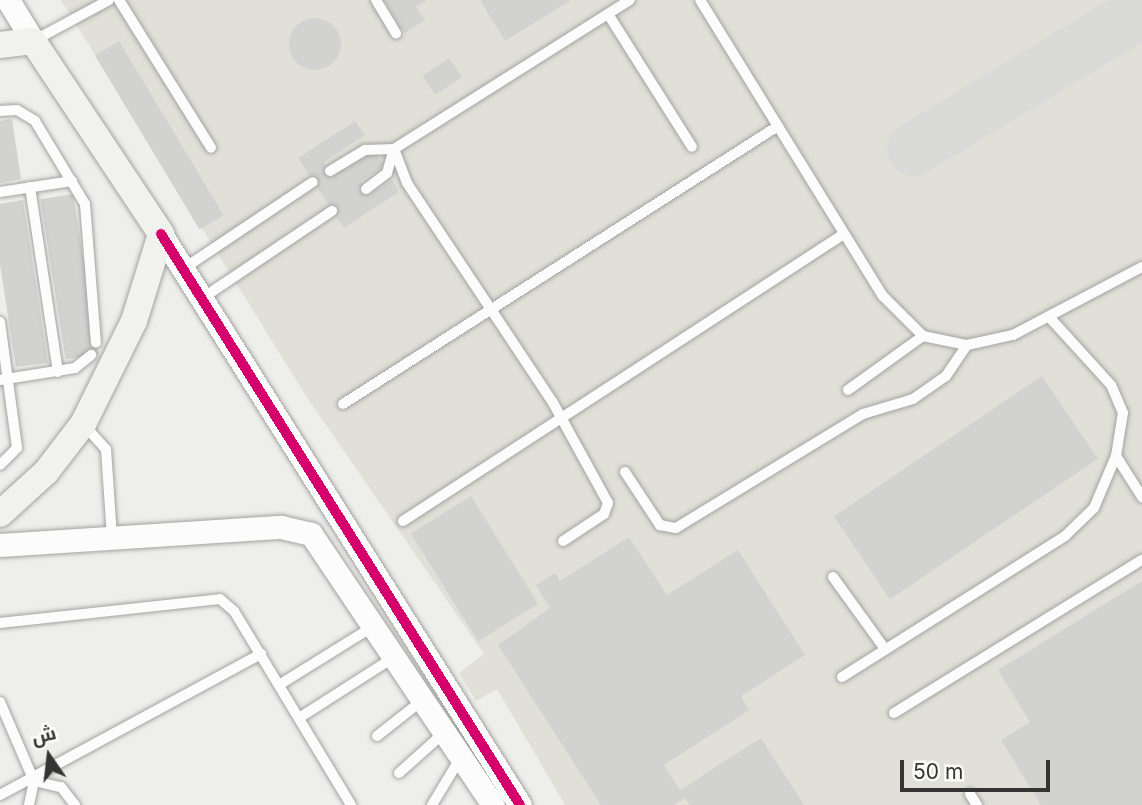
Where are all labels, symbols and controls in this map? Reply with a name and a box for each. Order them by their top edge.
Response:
north arrow [14,721,84,791]
text: ش [29,721,58,749]
scale bar [904,746,1054,790]
text: 50 m [913,759,963,784]

